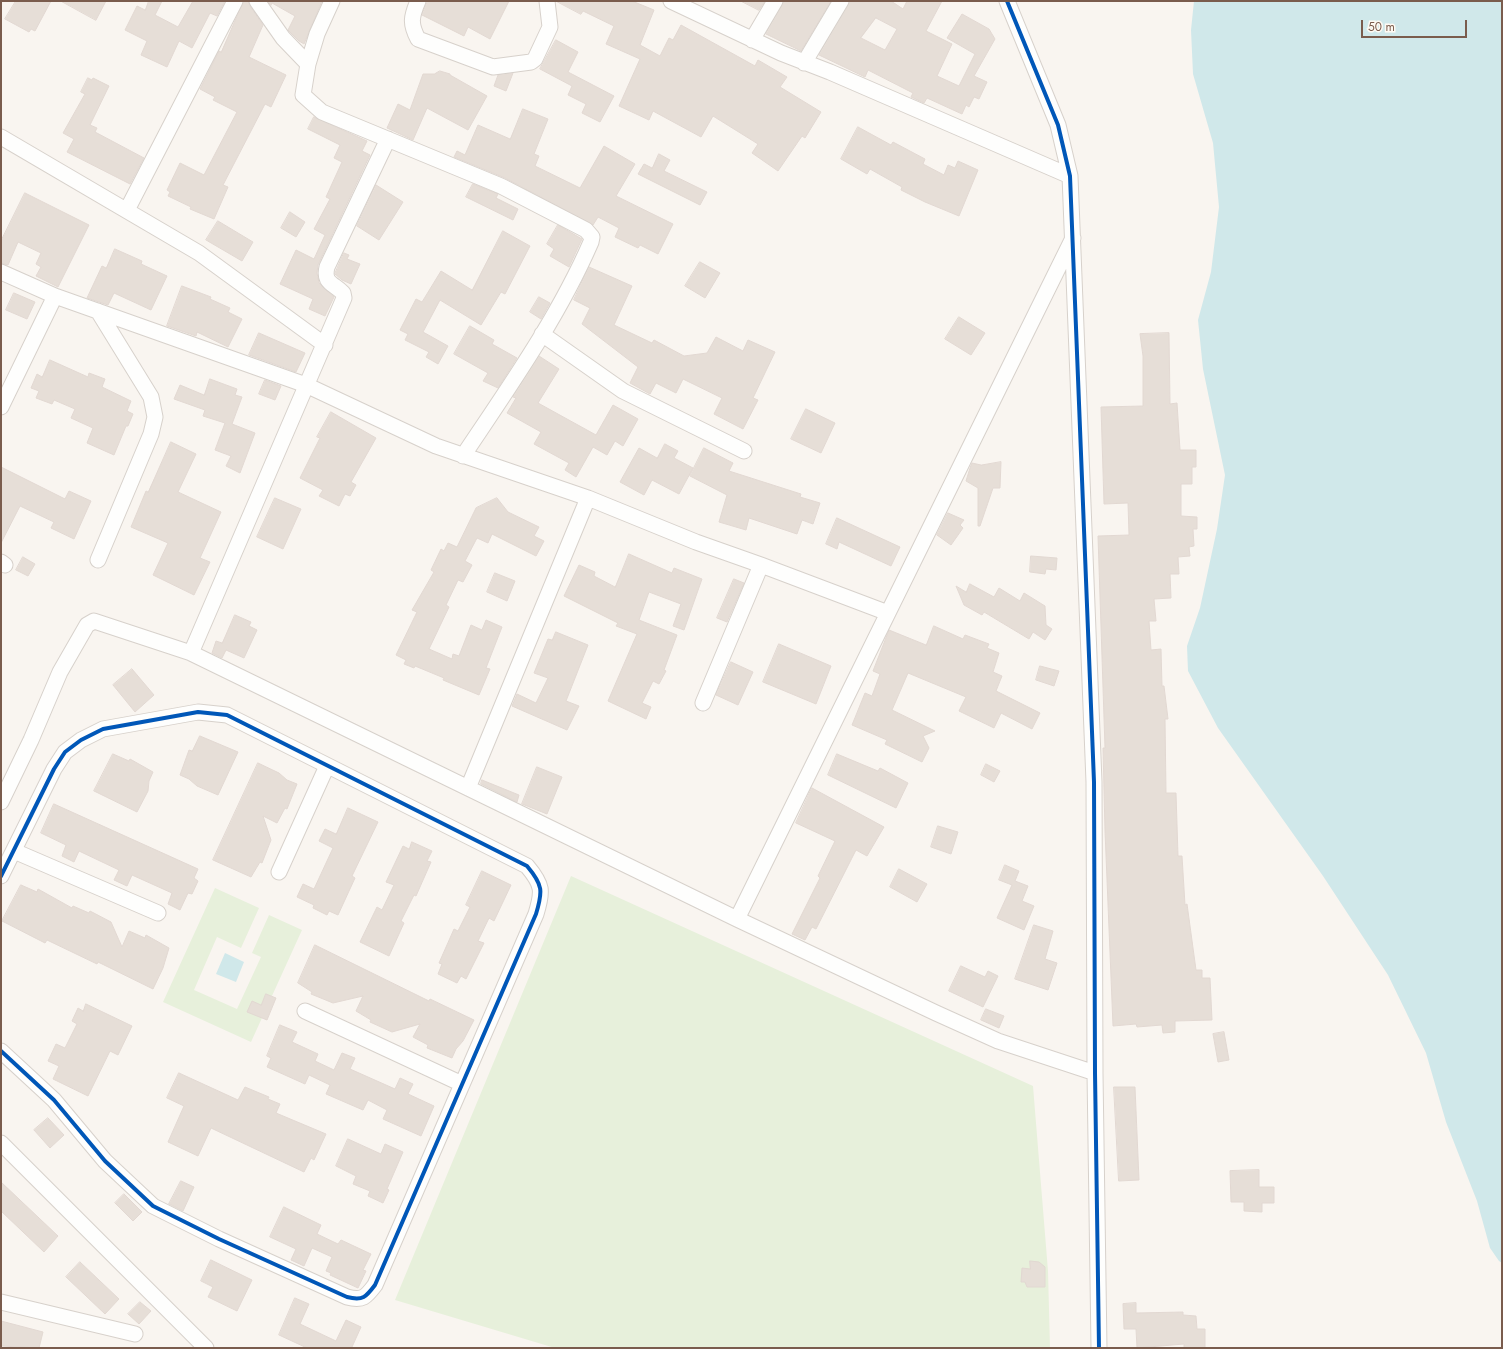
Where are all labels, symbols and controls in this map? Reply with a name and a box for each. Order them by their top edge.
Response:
scale bar [1363,12,1469,38]
text: 50 m [1368,18,1395,36]

